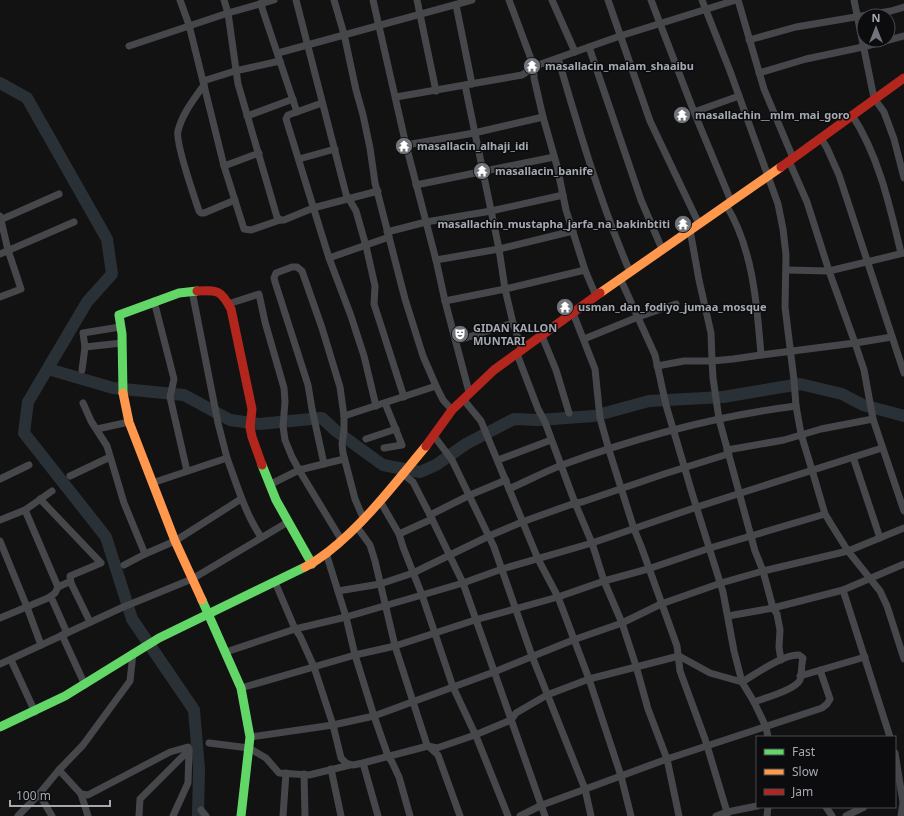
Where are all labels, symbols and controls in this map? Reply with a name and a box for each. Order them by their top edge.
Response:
north arrow [856,8,896,48]
text: N [872,10,880,25]
temple icon: masallacin_malam_shaaibu [522,56,542,76]
place label: masallacin_malam_shaaibu [545,58,694,73]
temple icon: masallachin__mlm_mai_goro [672,105,692,125]
place label: masallachin__mlm_mai_goro [695,107,850,122]
temple icon: masallacin_alhaji_idi [394,136,414,156]
place label: masallacin_alhaji_idi [417,138,528,153]
temple icon: masallacin_banife [472,161,492,181]
place label: masallacin_banife [495,163,593,178]
temple icon: masallachin_mustapha_jarfa_na_bakinbtiti [673,214,693,234]
place label: masallachin_mustapha_jarfa_na_bakinbtiti [437,216,670,231]
temple icon: usman_dan_fodiyo_jumaa_mosque [555,297,575,317]
place label: usman_dan_fodiyo_jumaa_mosque [578,299,767,314]
place label: GIDAN KALLON MUNTARI [473,320,557,348]
theatre icon: GIDAN KALLON MUNTARI [450,324,470,344]
legend [756,736,896,808]
text: Fast [792,743,816,760]
text: Slow [792,763,819,780]
scale bar [10,782,110,808]
text: Jam [791,783,813,800]
text: 100 m [16,787,51,804]

